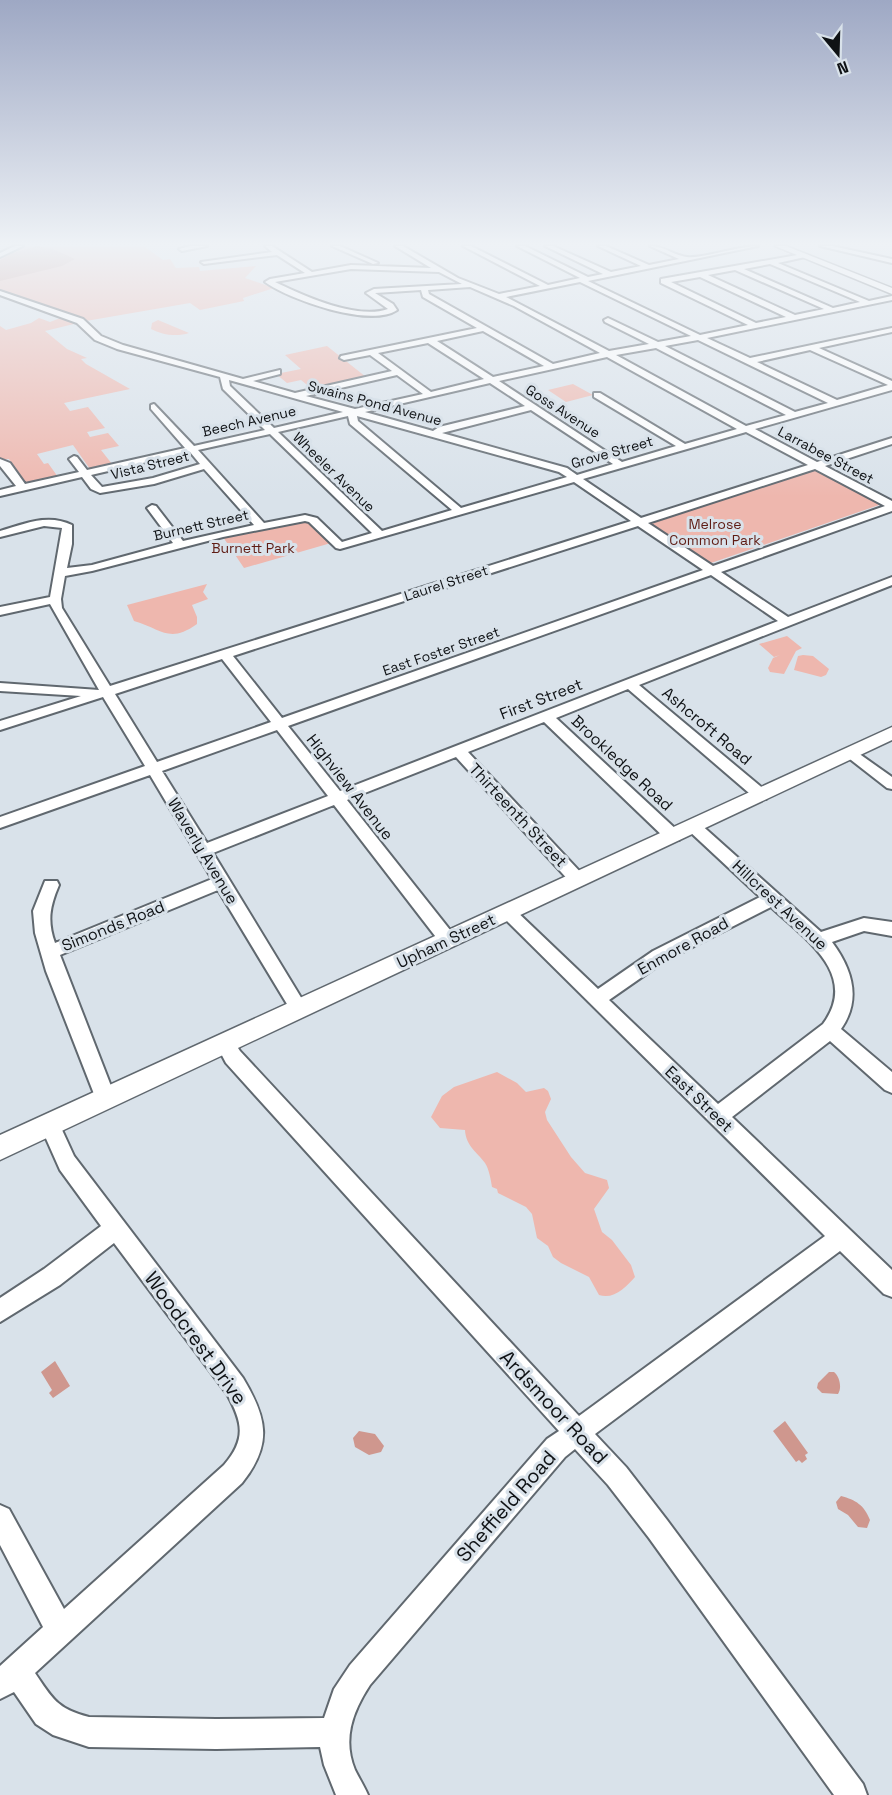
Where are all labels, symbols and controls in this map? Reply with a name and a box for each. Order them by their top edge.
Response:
north arrow [808,24,868,84]
text: N [834,56,851,79]
street label: Swains Pond Avenue [306,376,444,430]
street label: Goss Avenue [522,380,604,442]
street label: Beech Avenue [200,401,298,441]
street label: Larrabee Street [775,422,877,488]
street label: Wheeler Avenue [289,428,379,516]
street label: Grove Street [569,432,655,472]
street label: Vista Street [109,447,191,483]
street label: Burnett Street [152,505,250,545]
park label: Melrose Common Park [669,515,761,549]
park label: Burnett Park [211,539,295,557]
street label: Laurel Street [402,561,490,605]
street label: East Foster Street [380,623,502,679]
street label: First Street [497,674,585,724]
street label: Ashcroft Road [658,682,756,770]
street label: Brookledge Road [567,710,677,816]
street label: Highview Avenue [302,730,398,844]
street label: Thirteenth Street [464,758,572,872]
street label: Waverly Avenue [163,794,243,908]
street label: Hillcrest Avenue [728,855,832,955]
street label: Simonds Road [58,896,168,956]
street label: Upham Street [393,909,499,973]
street label: Enmore Road [634,912,732,980]
street label: East Street [660,1061,738,1137]
street label: Woodcrest Drive [139,1266,253,1410]
street label: Ardsmoor Road [494,1344,614,1470]
street label: Sheffield Road [450,1445,562,1567]

